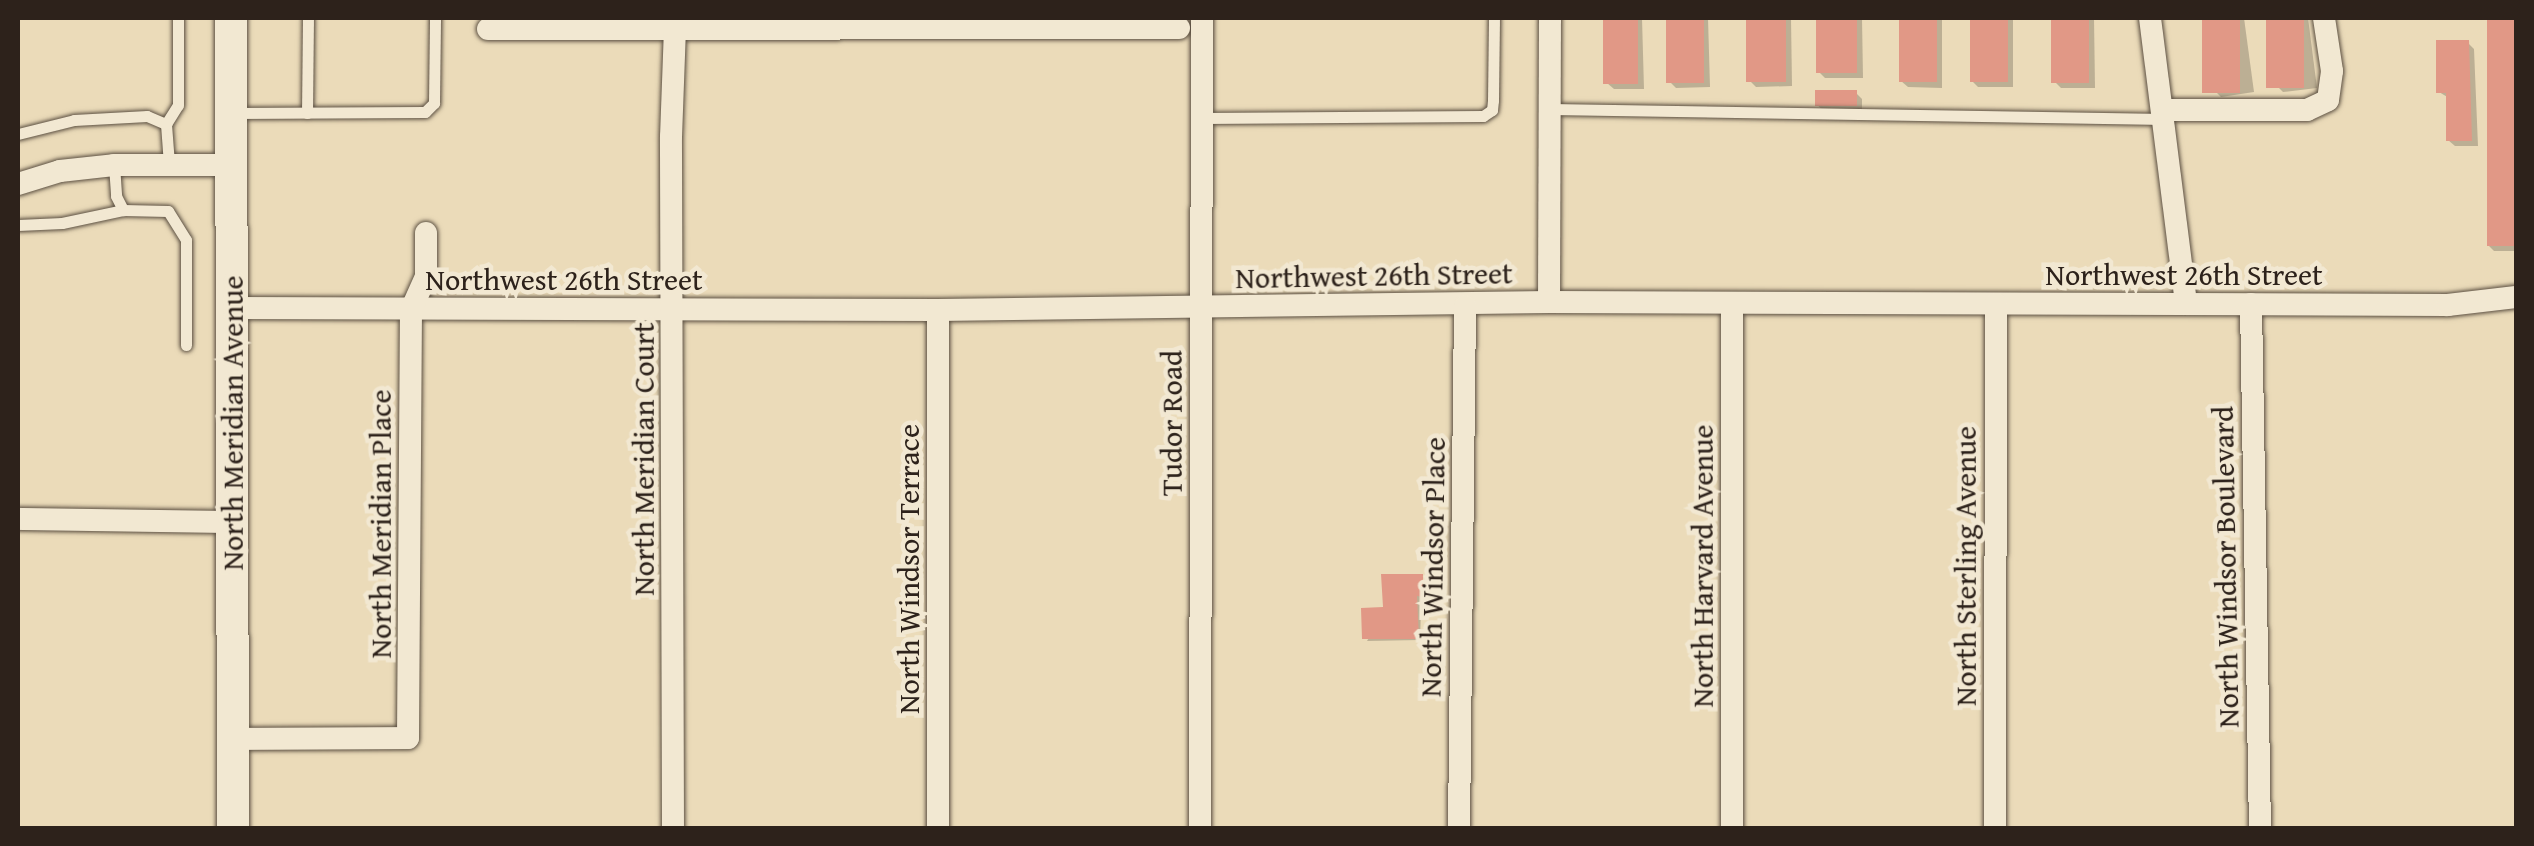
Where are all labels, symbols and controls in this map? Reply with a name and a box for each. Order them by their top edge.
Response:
street label: Northwest 26th Street [1235,255,1513,295]
street label: Northwest 26th Street [2045,256,2323,292]
street label: Northwest 26th Street [425,261,703,297]
street label: North Meridian Avenue [214,275,250,571]
street label: North Meridian Court [625,322,661,596]
street label: Tudor Road [1153,350,1189,496]
street label: North Meridian Place [362,390,398,658]
street label: North Windsor Boulevard [2204,406,2246,728]
street label: North Windsor Terrace [890,424,926,714]
street label: North Harvard Avenue [1684,424,1720,708]
street label: North Sterling Avenue [1947,426,1983,706]
street label: North Windsor Place [1412,437,1452,697]

